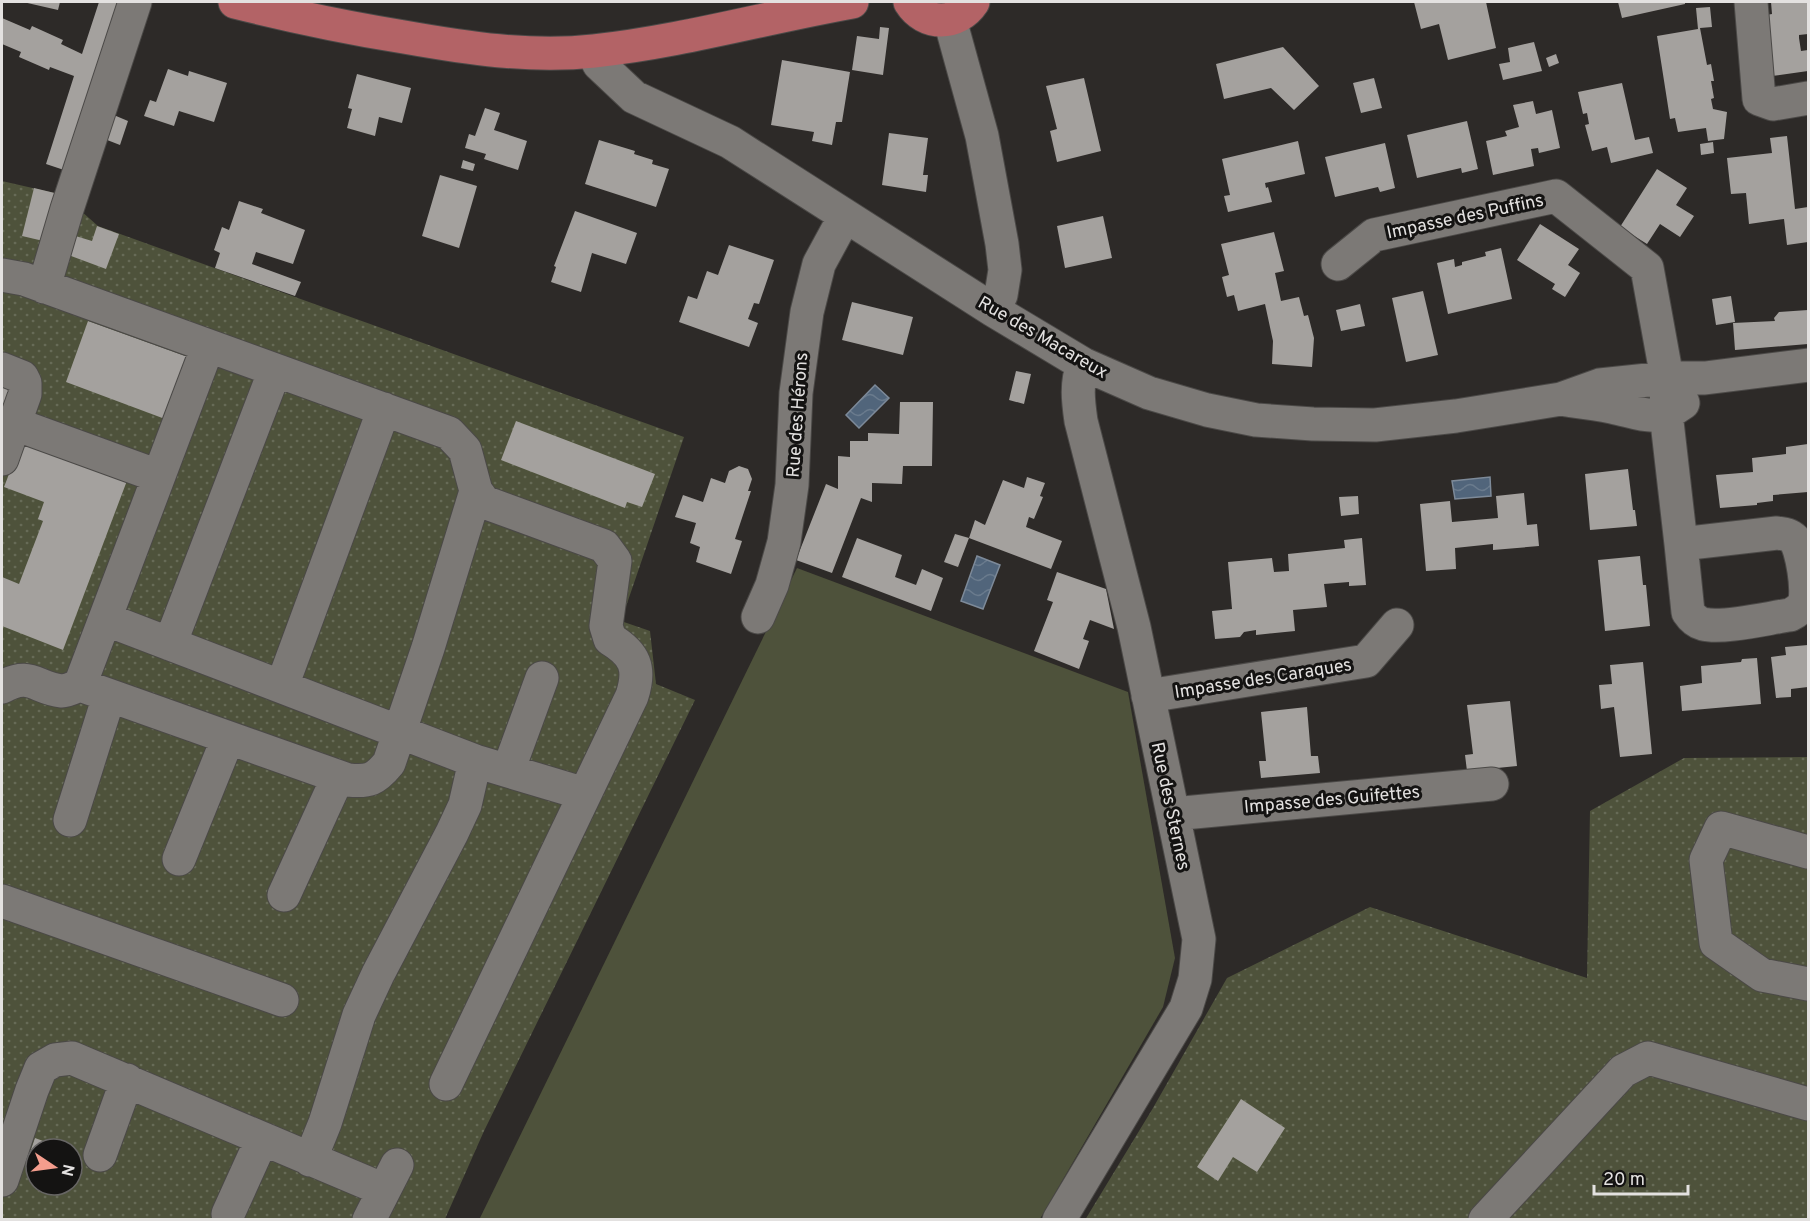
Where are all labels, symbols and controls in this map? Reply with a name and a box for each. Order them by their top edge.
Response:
street label: Impasse des Puffins [1385,190,1546,245]
street label: Rue des Macareux [973,292,1111,385]
street label: Rue des Hérons [783,352,814,478]
street label: Impasse des Caraques [1173,654,1354,705]
street label: Rue des Sternes [1145,740,1194,872]
street label: Impasse des Guifettes [1243,781,1421,820]
north arrow [24,1137,84,1197]
scale bar [1594,1158,1688,1196]
text: N [56,1162,78,1178]
text: 20 m [1603,1169,1645,1192]

